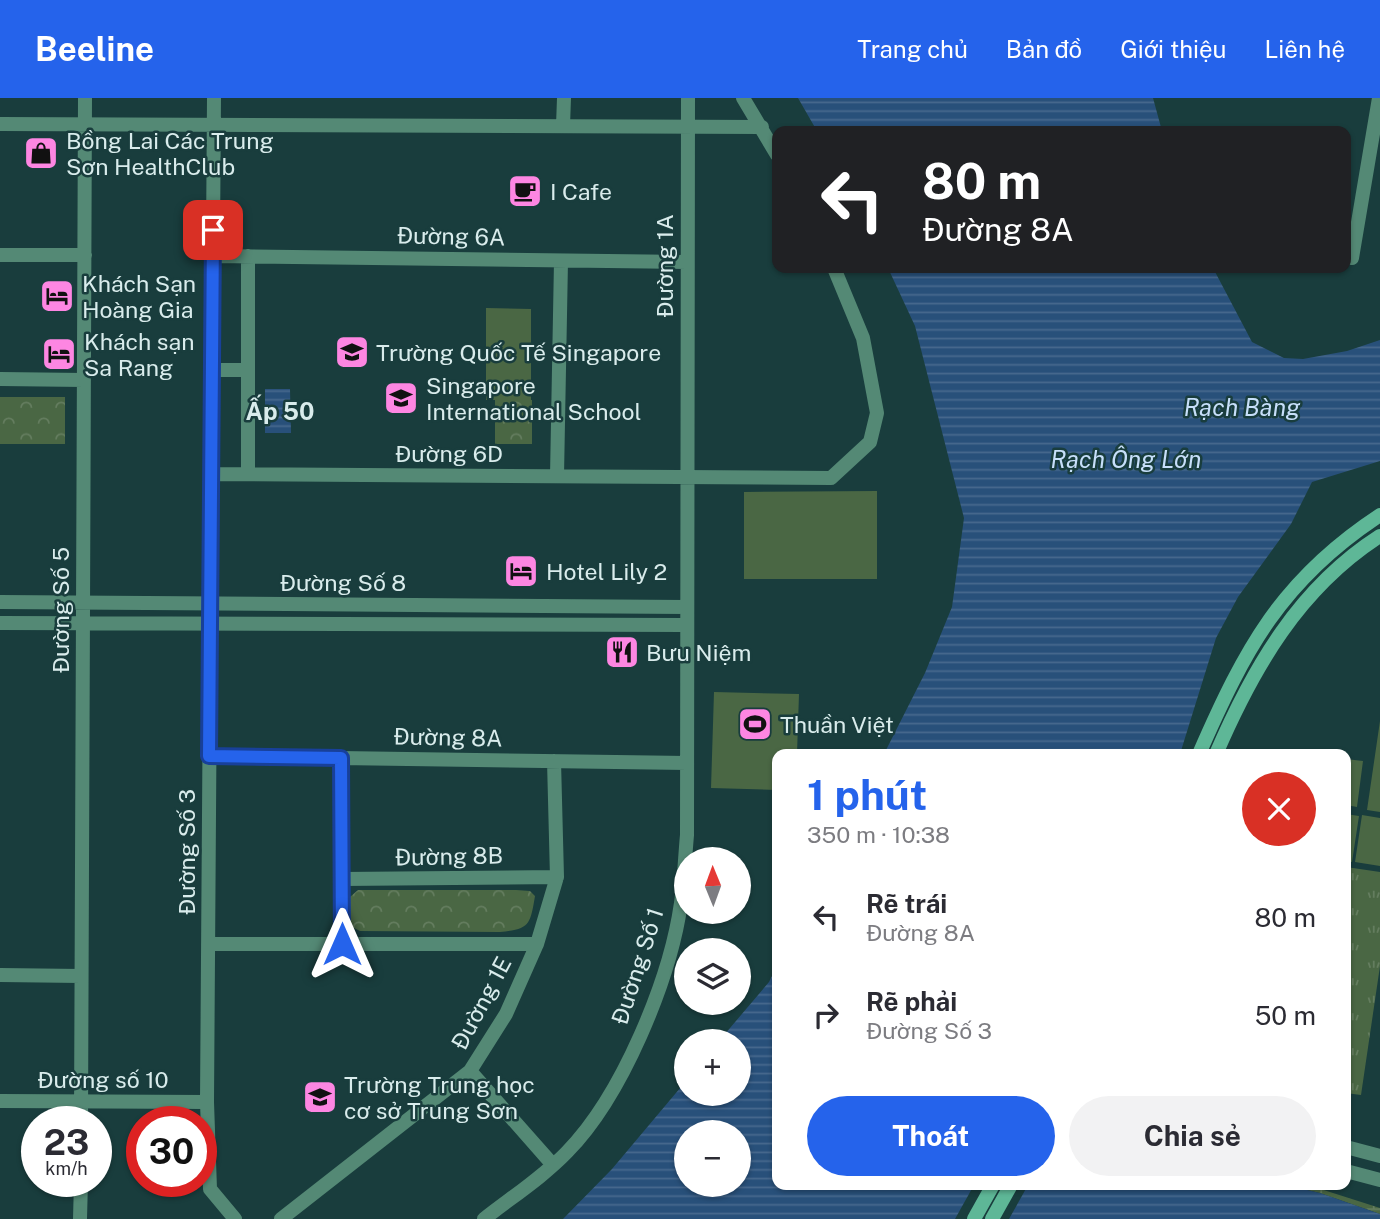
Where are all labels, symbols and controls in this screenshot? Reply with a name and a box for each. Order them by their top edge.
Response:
text: Beeline [35,30,154,68]
text: Trang chủ [857,35,968,63]
text: Bản đồ [1006,35,1082,63]
text: Giới thiệu [1120,35,1226,63]
text: Liên hệ [1264,35,1345,63]
place label: Bồng Lai Các Trung Sơn HealthClub [66,127,274,180]
shop icon: Bồng Lai Các Trung Sơn HealthClub [22,134,60,172]
text: 80 m [922,152,1041,210]
icon: left [807,154,898,245]
cafe icon: I Cafe [506,172,544,210]
place label: I Cafe [550,178,612,205]
pin [183,200,243,260]
icon: arrive [194,211,232,249]
text: Đường 8A [922,211,1074,248]
street label: Đường 1A [651,214,678,318]
street label: Đường 6A [397,222,505,250]
place label: Khách Sạn Hoàng Gia [82,270,196,323]
hotel icon: Khách Sạn Hoàng Gia [38,277,76,315]
place label: Khách sạn Sa Rang [84,328,195,381]
school or university icon: Trường Quốc Tế Singapore [333,333,371,371]
hotel icon: Khách sạn Sa Rang [40,335,78,373]
place label: Trường Quốc Tế Singapore [376,339,661,366]
place label: Singapore International School [426,372,642,425]
school or university icon: Singapore International School [382,379,420,417]
water label: Rạch Bàng [1184,393,1301,421]
district label: Ấp 50 [245,394,315,425]
street label: Đường 6D [395,440,503,467]
water label: Rạch Ông Lớn [1051,445,1201,473]
street label: Đường Số 5 [47,547,74,673]
hotel icon: Hotel Lily 2 [502,552,540,590]
place label: Hotel Lily 2 [546,558,667,585]
street label: Đường Số 8 [280,569,406,596]
restaurant icon: Bưu Niệm [603,633,641,671]
place label: Bưu Niệm [646,639,751,666]
sports icon: Thuần Việt [736,705,774,743]
place label: Thuần Việt [780,711,894,738]
street label: Đường 8A [393,723,503,751]
text: 1 phút [807,770,927,819]
button: close [1242,772,1316,846]
street label: Đường Số 3 [173,789,200,915]
text: 350 m · 10:38 [807,821,950,848]
street label: Đường 8B [395,842,503,870]
north arrow [674,847,751,924]
map controls [674,847,751,1197]
text: Rẽ trái [866,888,947,919]
icon: left [807,898,845,936]
text: 80 m [1255,902,1316,933]
street label: Đường Số 1 [605,904,669,1028]
position arrow [305,907,379,981]
text: Đường 8A [866,919,975,946]
button: layers [674,938,751,1015]
street label: Đường 1E [445,952,517,1054]
text: Rẽ phải [866,986,957,1017]
icon: right [807,996,845,1034]
text: 50 m [1255,1000,1316,1031]
text: Đường Số 3 [866,1017,992,1044]
button: + [674,1029,751,1106]
street label: Đường số 10 [37,1066,169,1093]
place label: Trường Trung học cơ sở Trung Sơn [344,1071,535,1124]
school or university icon: Trường Trung học cơ sở Trung Sơn [301,1078,339,1116]
button: Thoát [807,1096,1055,1176]
button: Chia sẻ [1069,1096,1316,1176]
speed limit sign: 30 [126,1106,217,1197]
button: − [674,1120,751,1197]
text: 23 [44,1122,89,1163]
text: km/h [45,1158,88,1179]

